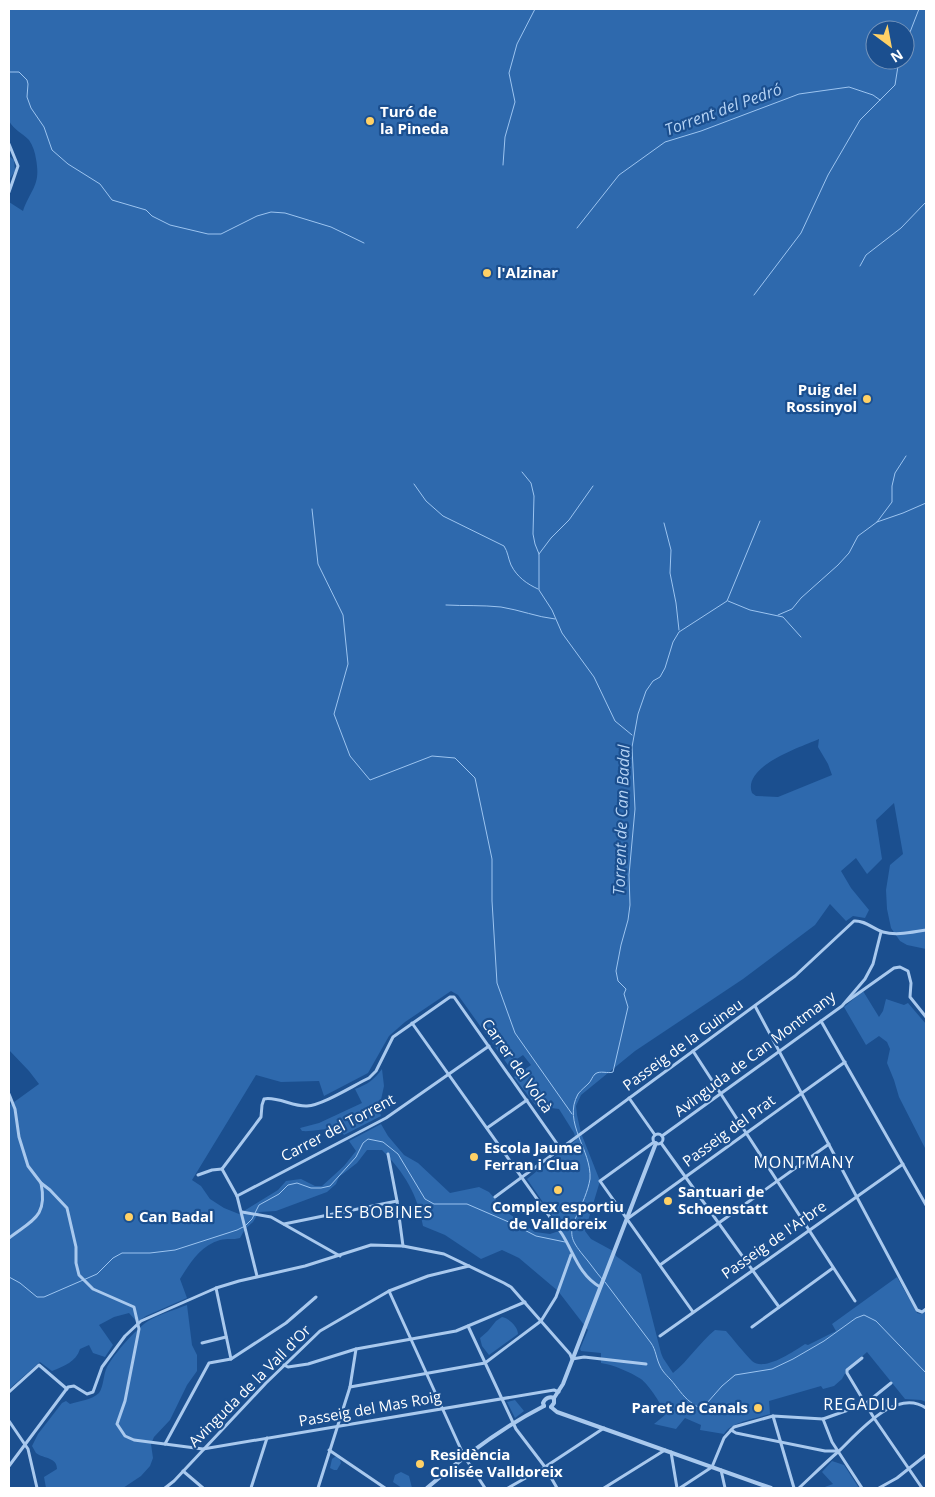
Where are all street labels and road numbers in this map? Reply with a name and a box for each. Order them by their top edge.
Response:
street label: Avinguda de Can Montmany [670,986,840,1120]
street label: Passeig de la Guineu [618,994,747,1095]
street label: Carrer del Volcà [478,1014,558,1117]
street label: Carrer del Torrent [277,1089,398,1166]
street label: Passeig del Prat [678,1090,779,1171]
street label: Passeig de l'Arbre [717,1195,830,1283]
street label: Avinguda de la Vall d'Or [184,1320,315,1451]
street label: Passeig del Mas Roig [297,1386,443,1430]

